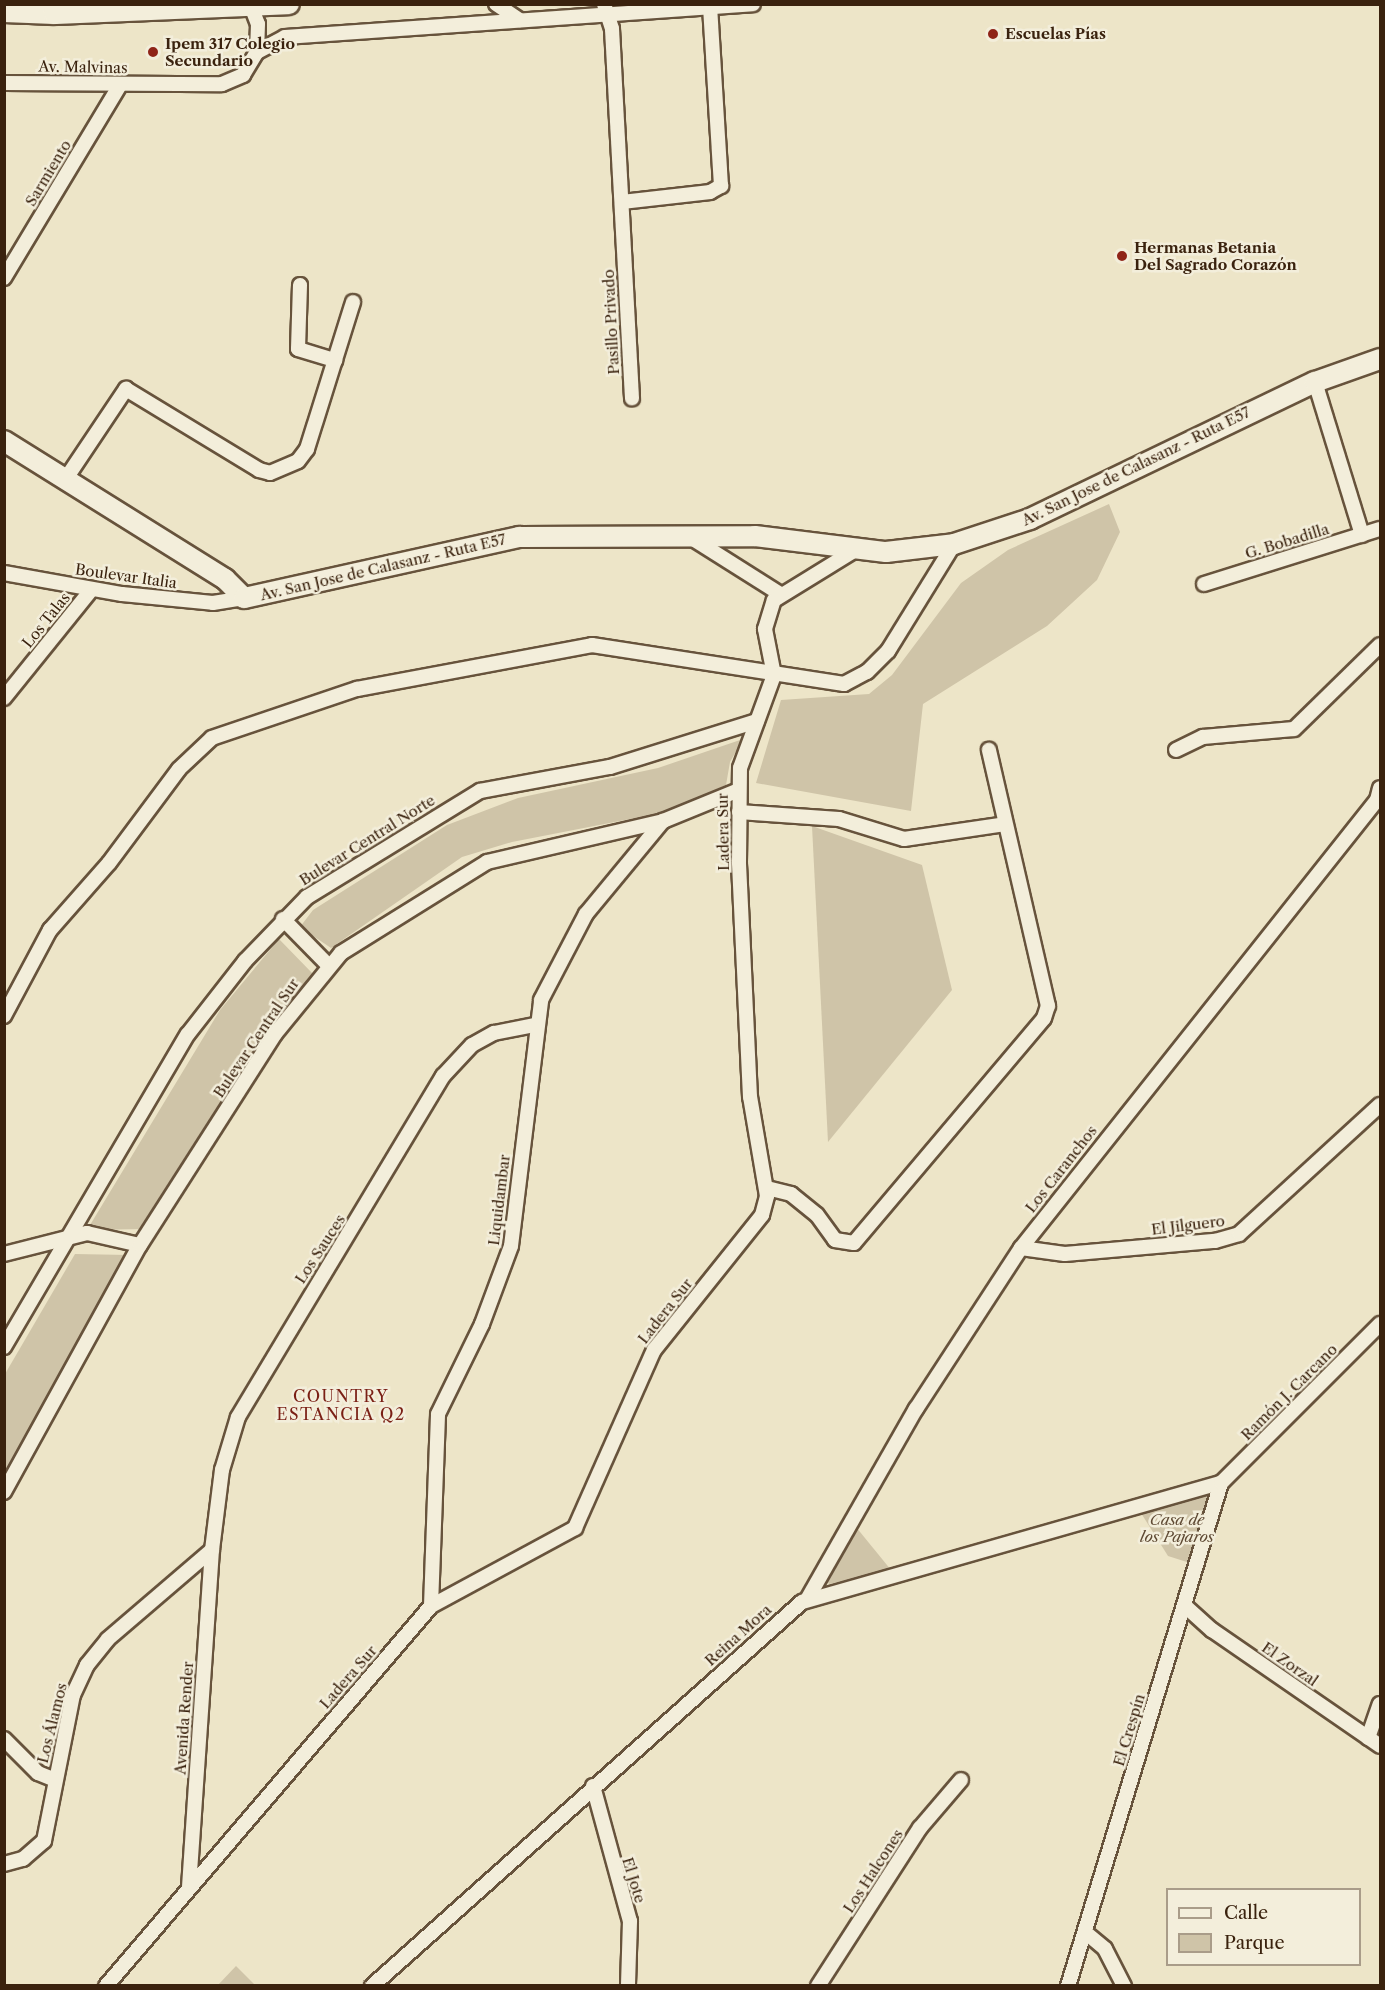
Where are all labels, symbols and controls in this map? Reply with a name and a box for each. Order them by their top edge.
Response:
place label: Escuelas Pías [1005,25,1106,43]
marker: Escuelas Pías [986,27,1000,41]
place label: Ipem 317 Colegio Secundario [165,34,295,69]
marker: Ipem 317 Colegio Secundario [146,45,160,59]
street label: Av. Malvinas [38,57,128,77]
street label: Sarmiento [21,137,75,209]
place label: Hermanas Betania Del Sagrado Corazón [1134,238,1297,273]
marker: Hermanas Betania Del Sagrado Corazón [1115,249,1129,263]
street label: Pasillo Privado [599,269,623,375]
street label: Av. San Jose de Calasanz - Ruta E57 [1019,403,1253,529]
street label: G. Bobadilla [1243,520,1331,562]
street label: Av. San Jose de Calasanz - Ruta E57 [258,530,508,604]
street label: Boulevar Italia [74,560,178,592]
street label: Los Talas [18,589,74,651]
street label: Bulevar Central Norte [296,791,438,889]
street label: Ladera Sur [713,793,733,871]
street label: Bulevar Central Sur [209,975,303,1101]
street label: Los Caranchos [1021,1122,1101,1216]
street label: Liquidambar [484,1153,514,1247]
street label: Los Sauces [291,1211,349,1287]
street label: El Jilguero [1150,1212,1226,1238]
street label: Ladera Sur [634,1275,696,1347]
street label: Ramón J. Carcano [1237,1340,1341,1444]
district label: COUNTRY ESTANCIA Q2 [276,1386,406,1424]
park label: Casa de los Pajaros [1140,1510,1214,1545]
street label: Reina Mora [701,1600,775,1670]
street label: El Zorzal [1258,1638,1322,1690]
street label: Ladera Sur [316,1642,380,1712]
street label: Avenida Render [171,1661,197,1775]
street label: Los Álamos [33,1681,71,1765]
street label: El Crespín [1109,1692,1149,1768]
street label: Los Halcones [839,1826,907,1916]
street label: El Jote [619,1855,649,1905]
legend [1166,1888,1361,1966]
text: Calle [1224,1902,1268,1924]
text: Parque [1224,1932,1285,1954]

